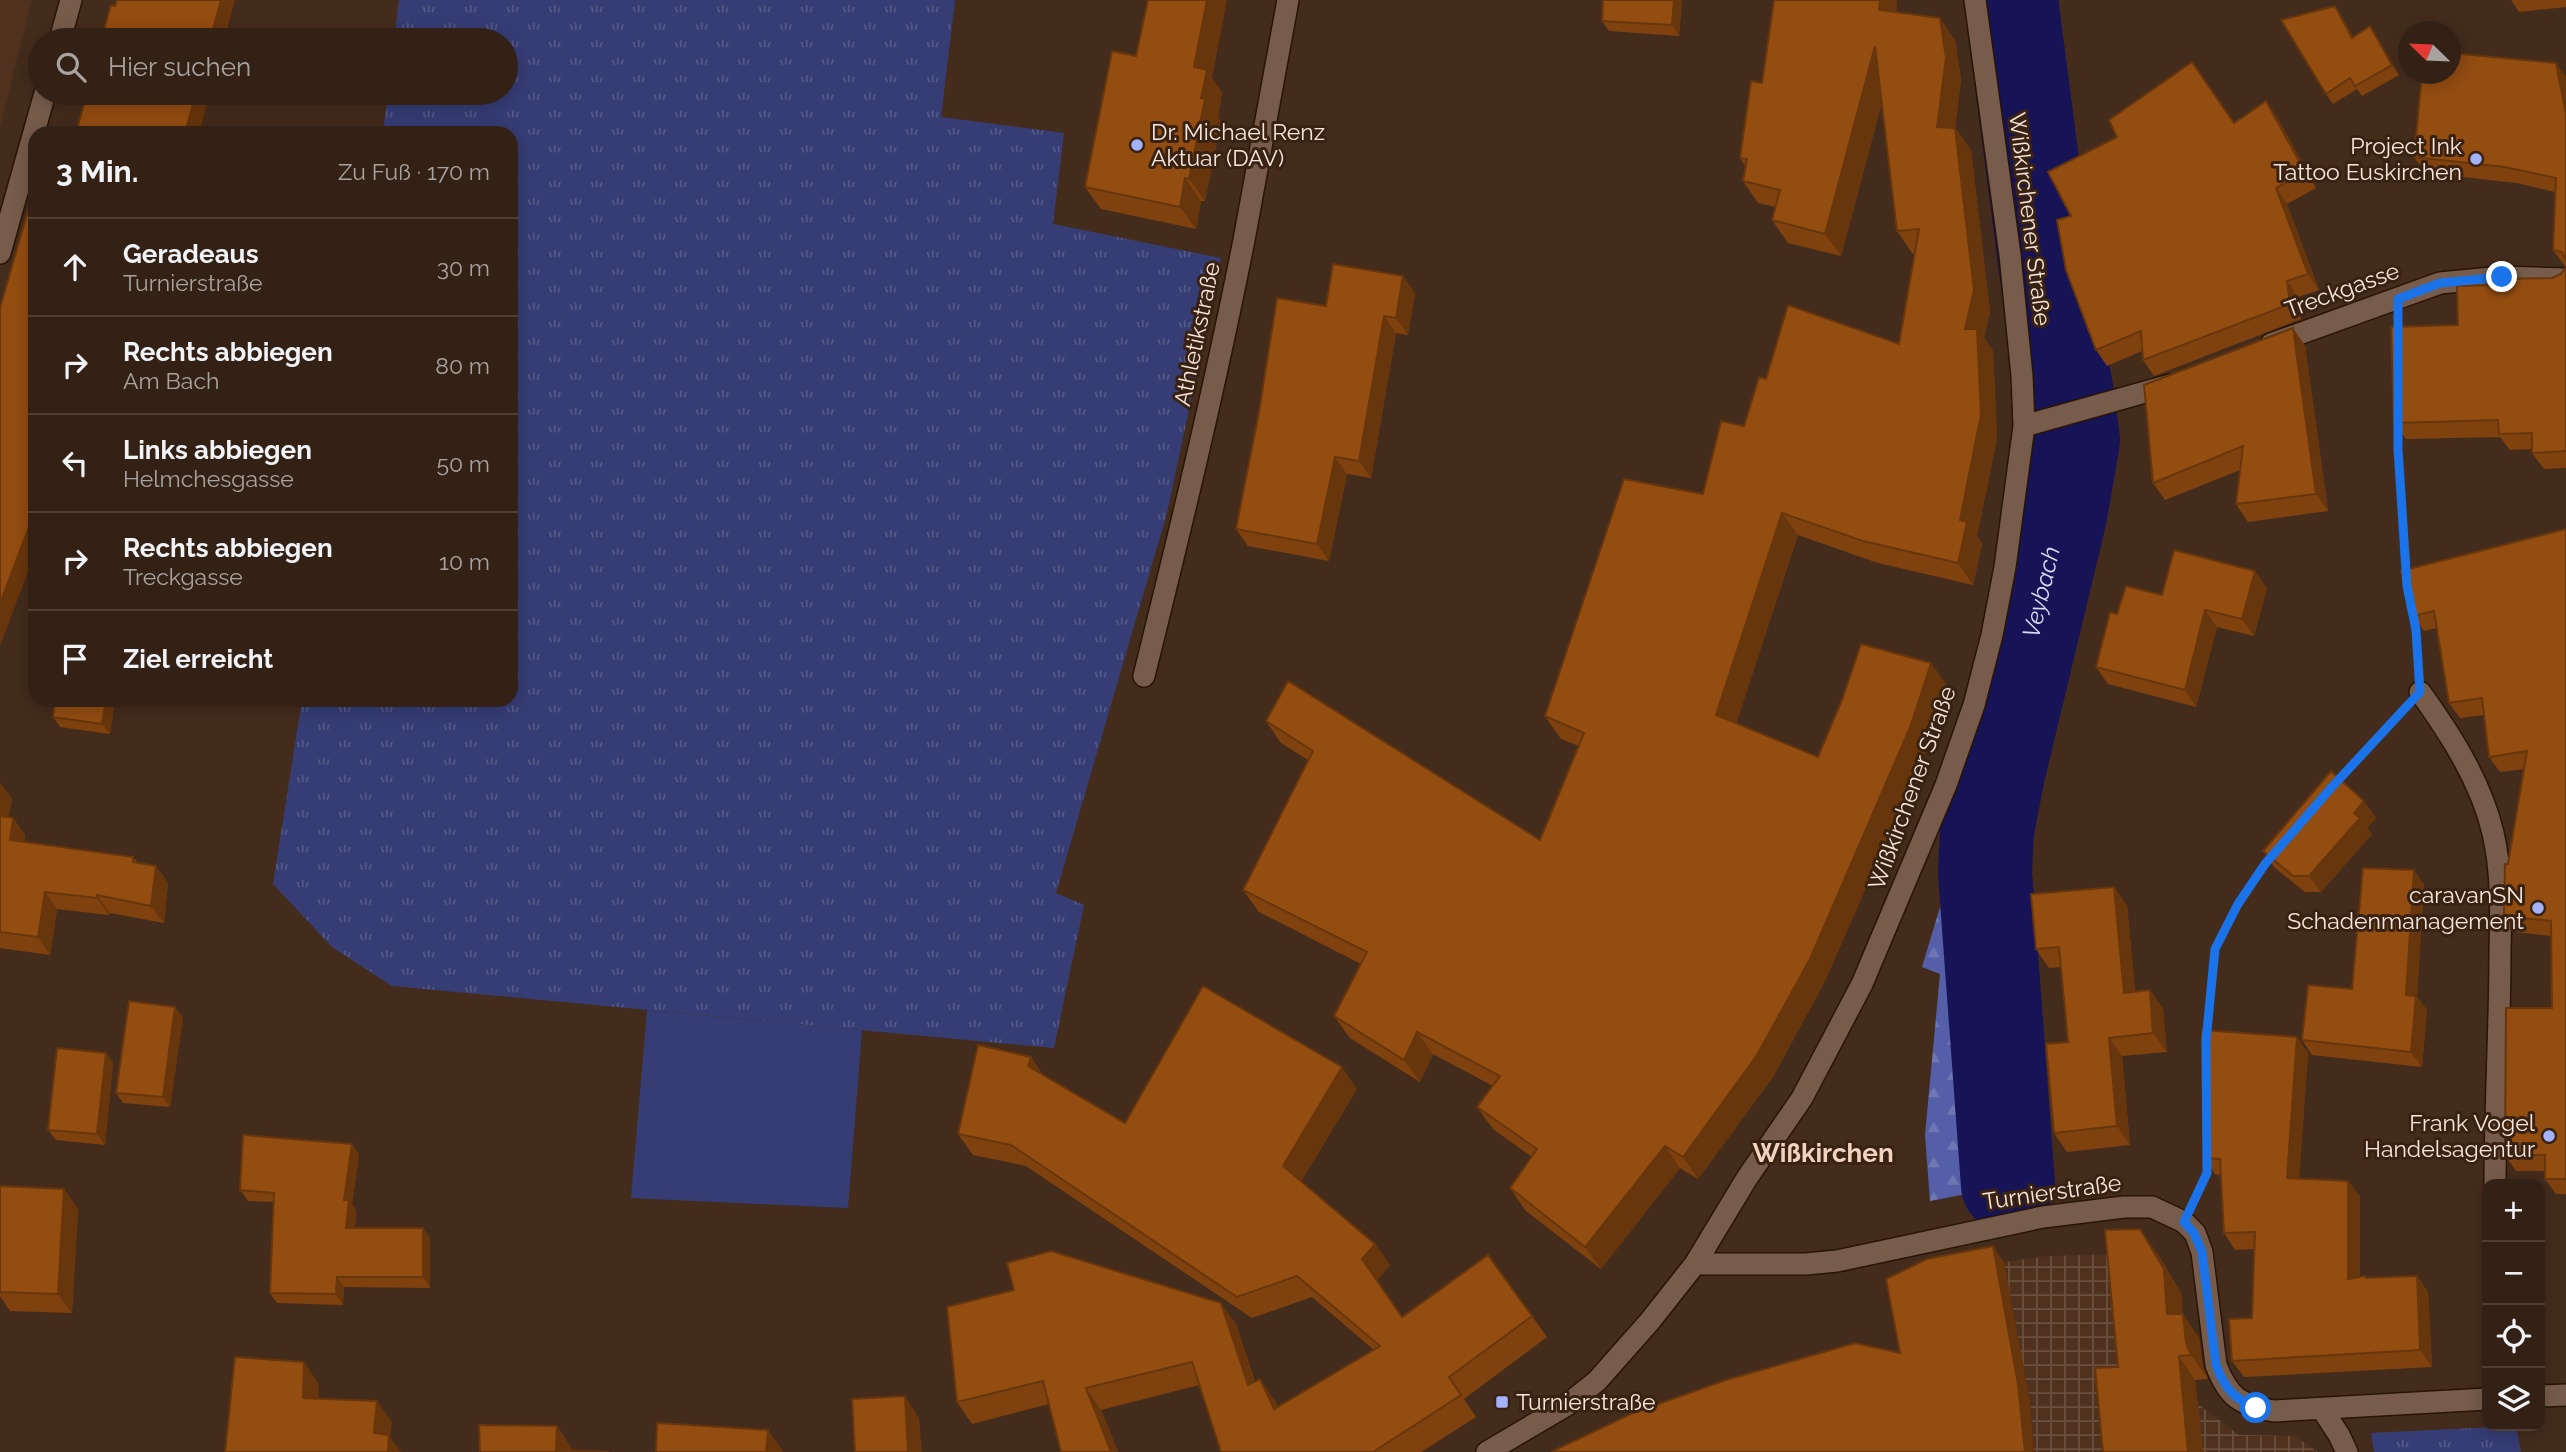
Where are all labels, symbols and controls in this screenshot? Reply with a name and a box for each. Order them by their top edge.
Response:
north arrow [2398,21,2461,84]
search box [28,28,518,105]
icon: search [52,48,90,86]
text: Hier suchen [108,52,251,82]
street label: Wißkirchener Straße [2004,111,2057,327]
place label: Dr. Michael Renz Aktuar (DAV) [1151,118,1325,171]
place label: Project Ink Tattoo Euskirchen [2273,132,2462,185]
marker: Dr. Michael Renz Aktuar (DAV) [1129,137,1145,153]
marker: Project Ink Tattoo Euskirchen [2468,151,2484,167]
text: 3 Min. [56,154,138,189]
text: Zu Fuß · 170 m [338,158,490,185]
text: Geradeaus [123,239,259,269]
icon: ahead [56,248,94,286]
text: 30 m [437,254,490,281]
street label: Treckgasse [2281,256,2403,323]
street label: Athletikstraße [1168,260,1225,408]
route end [2486,261,2517,292]
text: Turnierstraße [123,269,262,296]
text: Rechts abbiegen [123,337,333,367]
icon: right [56,346,94,384]
text: 80 m [435,352,490,379]
text: Am Bach [123,367,219,394]
text: Links abbiegen [123,435,312,465]
icon: left [56,444,94,482]
text: 50 m [436,450,490,477]
text: Helmchesgasse [123,465,294,492]
text: Rechts abbiegen [123,533,333,563]
icon: right [56,542,94,580]
water label: Veybach [2016,543,2066,641]
text: 10 m [439,548,490,575]
text: Treckgasse [123,563,243,590]
icon: arrive [56,640,94,678]
text: Ziel erreicht [123,644,273,674]
street label: Wißkirchener Straße [1862,682,1961,893]
place label: caravanSN Schadenmanagement [2287,881,2524,934]
marker: caravanSN Schadenmanagement [2530,900,2546,916]
place label: Frank Vogel Handelsagentur [2364,1109,2536,1162]
marker: Frank Vogel Handelsagentur [2541,1128,2557,1144]
district label: Wißkirchen [1752,1138,1894,1168]
street label: Turnierstraße [1981,1168,2123,1215]
map controls [2482,1179,2545,1431]
button: + [2482,1179,2545,1242]
button: − [2482,1242,2545,1305]
button: locate [2482,1305,2545,1368]
button: layers [2482,1368,2545,1431]
place label: Turnierstraße [1516,1388,1655,1415]
route start [2240,1392,2271,1423]
marker: Turnierstraße [1494,1394,1510,1410]

